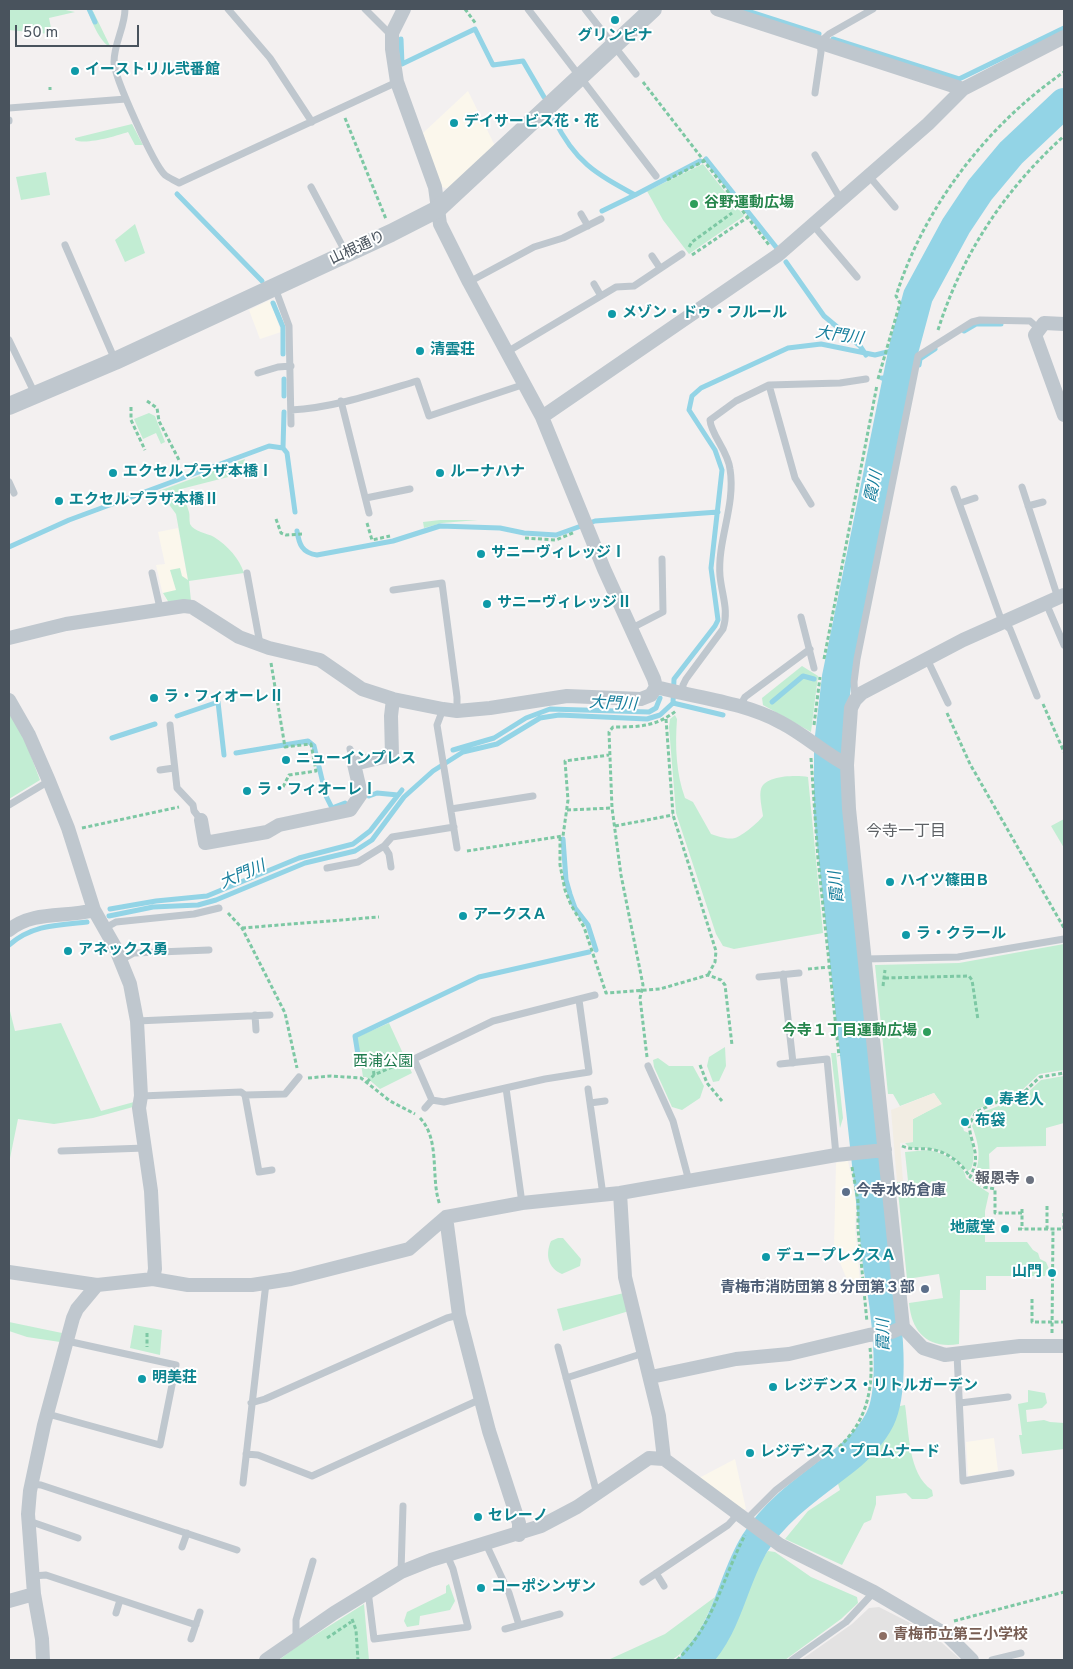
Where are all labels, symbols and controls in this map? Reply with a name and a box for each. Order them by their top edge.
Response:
marker: グリンピナ [609,14,621,26]
scale bar [18,15,141,47]
text: 50 m [23,24,58,43]
place label: グリンピナ [578,28,652,46]
place label: イーストリル弐番館 [85,62,220,80]
marker: イーストリル弐番館 [69,65,81,77]
place label: デイサービス花・花 [464,114,599,132]
marker: デイサービス花・花 [448,117,460,129]
place label: 谷野運動広場 [704,195,794,213]
marker: 谷野運動広場 [688,198,700,210]
street label: 山根通り [327,228,389,270]
place label: メゾン・ドゥ・フルール [622,305,787,323]
marker: メゾン・ドゥ・フルール [606,308,618,320]
water label: 大門川 [814,324,864,350]
place label: 清雲荘 [430,342,475,360]
marker: 清雲荘 [414,345,426,357]
place label: エクセルプラザ本橋Ⅰ [123,464,273,482]
place label: ルーナハナ [450,464,525,482]
marker: エクセルプラザ本橋Ⅰ [107,467,119,479]
marker: ルーナハナ [434,467,446,479]
water label: 霞川 [862,469,888,505]
place label: エクセルプラザ本橋Ⅱ [69,492,219,510]
marker: エクセルプラザ本橋Ⅱ [53,495,65,507]
place label: サニーヴィレッジⅠ [491,545,626,563]
marker: サニーヴィレッジⅠ [475,548,487,560]
place label: サニーヴィレッジⅡ [497,595,632,613]
marker: サニーヴィレッジⅡ [481,598,493,610]
place label: ラ・フィオーレⅡ [164,689,284,707]
marker: ラ・フィオーレⅡ [148,692,160,704]
water label: 大門川 [589,694,637,716]
place label: ニューインプレス [296,751,416,769]
marker: ニューインプレス [280,754,292,766]
place label: ラ・フィオーレⅠ [257,782,377,800]
marker: ラ・フィオーレⅠ [241,785,253,797]
district label: 今寺一丁目 [866,823,946,843]
water label: 大門川 [217,858,269,894]
water label: 霞川 [827,870,849,904]
place label: ハイツ篠田Ｂ [900,873,990,891]
marker: ハイツ篠田Ｂ [884,876,896,888]
place label: アークスＡ [473,907,547,925]
marker: アークスＡ [457,910,469,922]
place label: ラ・クラール [916,926,1006,944]
marker: ラ・クラール [900,929,912,941]
place label: アネックス勇 [78,942,168,960]
marker: アネックス勇 [62,945,74,957]
place label: 今寺１丁目運動広場 [782,1023,917,1041]
marker: 今寺１丁目運動広場 [921,1026,933,1038]
park label: 西浦公園 [353,1054,413,1072]
place label: 寿老人 [999,1092,1044,1110]
marker: 寿老人 [983,1095,995,1107]
place label: 布袋 [975,1113,1005,1131]
marker: 布袋 [959,1116,971,1128]
place label: 報恩寺 [975,1171,1020,1189]
marker: 報恩寺 [1024,1174,1036,1186]
place label: 今寺水防倉庫 [856,1183,946,1201]
marker: 今寺水防倉庫 [840,1186,852,1198]
place label: 地蔵堂 [950,1220,995,1238]
marker: 地蔵堂 [999,1223,1011,1235]
place label: デュープレクスＡ [776,1248,896,1266]
marker: デュープレクスＡ [760,1251,772,1263]
place label: 山門 [1012,1264,1042,1282]
marker: 山門 [1046,1267,1058,1279]
place label: 青梅市消防団第８分団第３部 [720,1280,915,1298]
marker: 青梅市消防団第８分団第３部 [919,1283,931,1295]
water label: 霞川 [875,1319,895,1351]
place label: 明美荘 [152,1370,197,1388]
marker: 明美荘 [136,1373,148,1385]
place label: レジデンス・リトルガーデン [783,1378,978,1396]
marker: レジデンス・リトルガーデン [767,1381,779,1393]
place label: レジデンス・プロムナード [760,1444,940,1462]
marker: レジデンス・プロムナード [744,1447,756,1459]
place label: セレーノ [488,1508,548,1526]
marker: セレーノ [472,1511,484,1523]
place label: コーポシンザン [491,1579,596,1597]
marker: コーポシンザン [475,1582,487,1594]
place label: 青梅市立第三小学校 [893,1627,1028,1645]
marker: 青梅市立第三小学校 [877,1630,889,1642]

